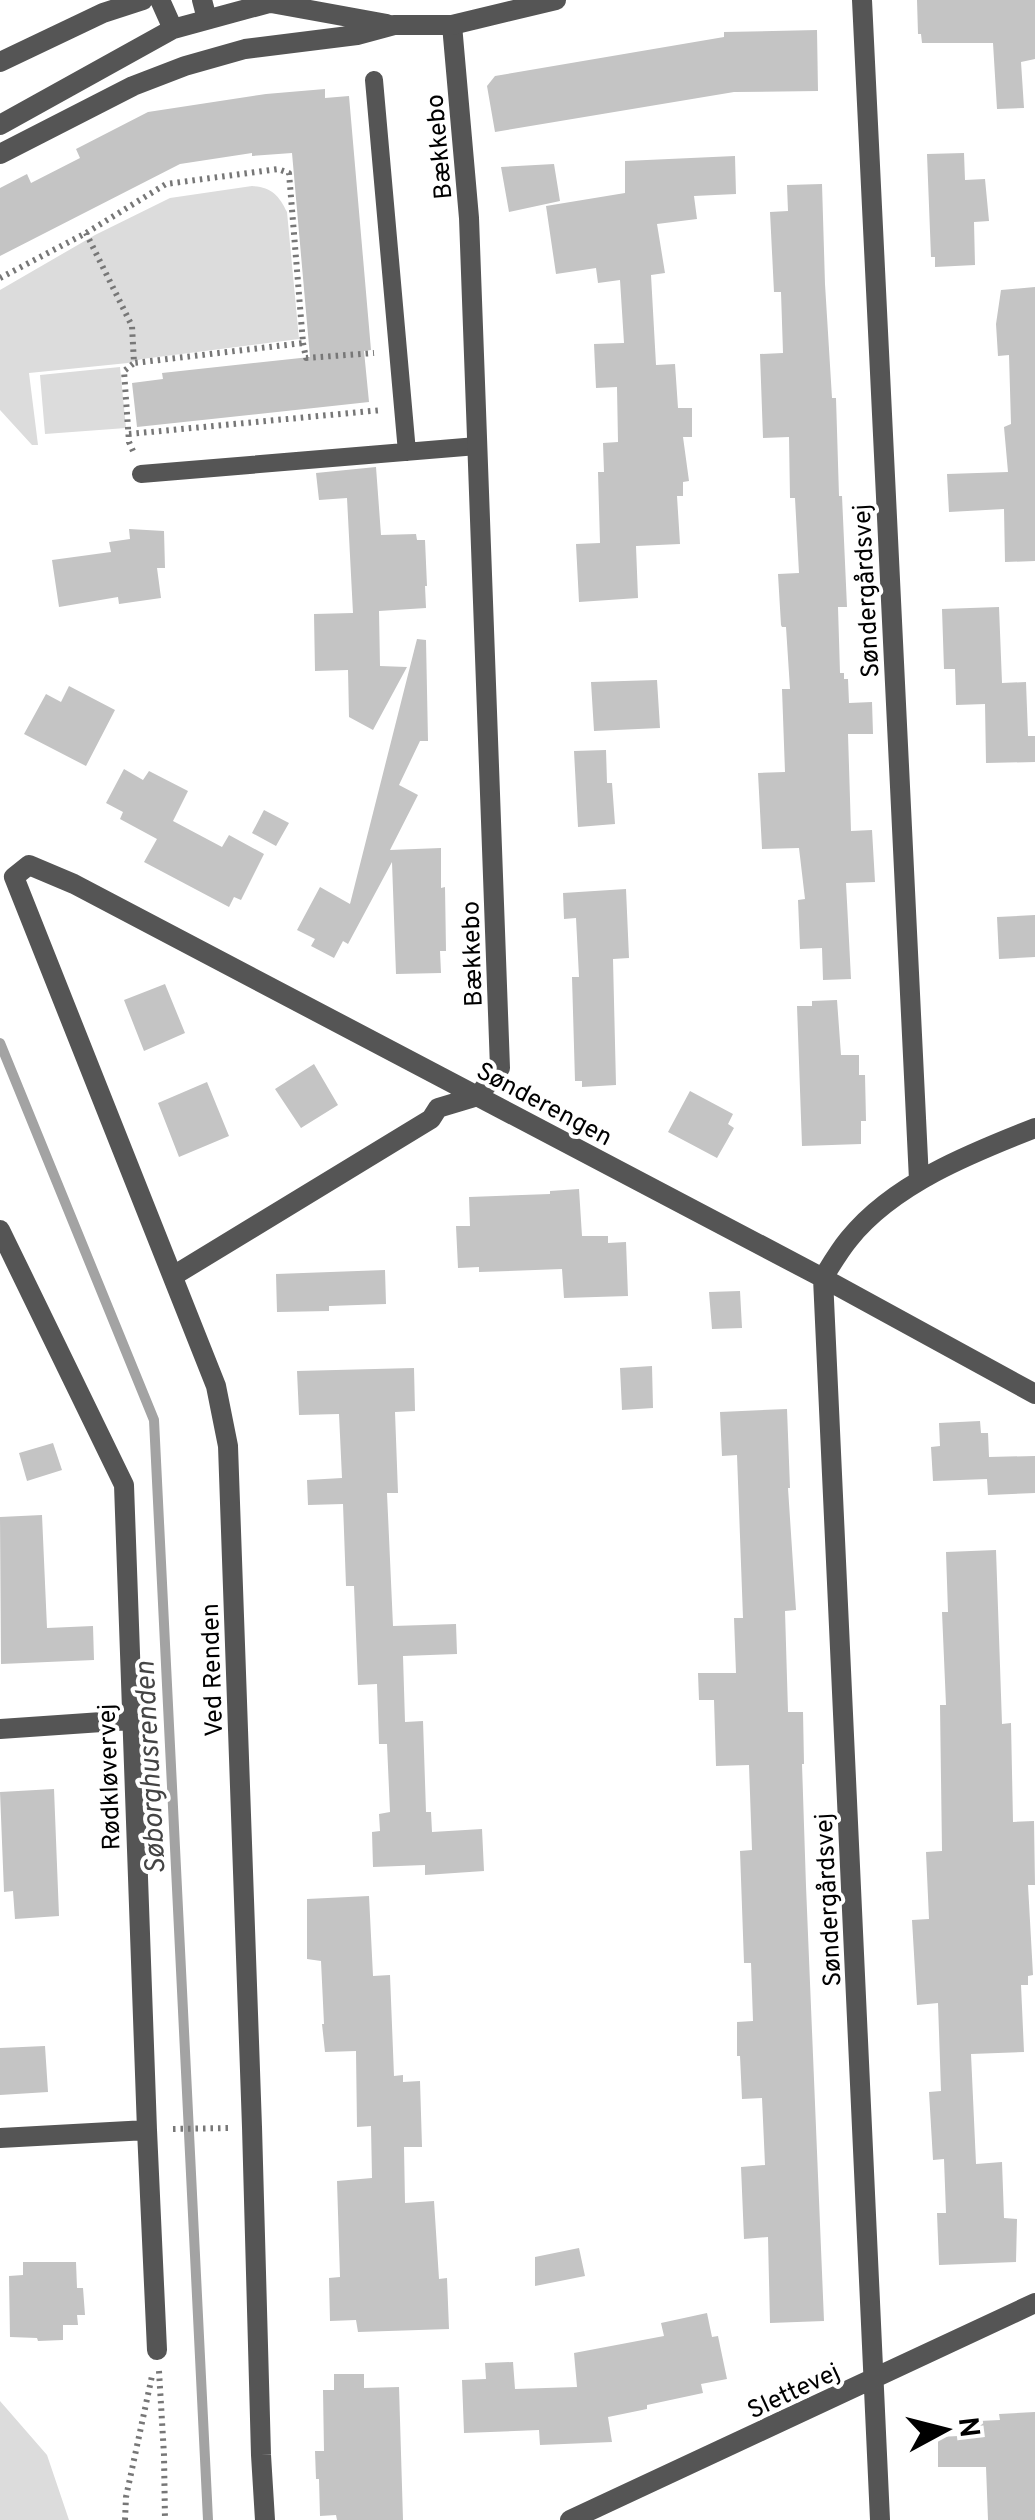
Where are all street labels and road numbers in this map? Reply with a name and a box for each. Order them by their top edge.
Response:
street label: Bækkebo [420,93,462,201]
street label: Søndergårdsvej [847,503,889,678]
street label: Bækkebo [456,901,492,1007]
street label: Sønderengen [470,1056,617,1155]
street label: Ved Renden [196,1603,232,1737]
street label: Rødkløvervej [92,1703,130,1851]
street label: Søndergårdsvej [809,1812,851,1987]
street label: Slettevej [743,2357,846,2428]

